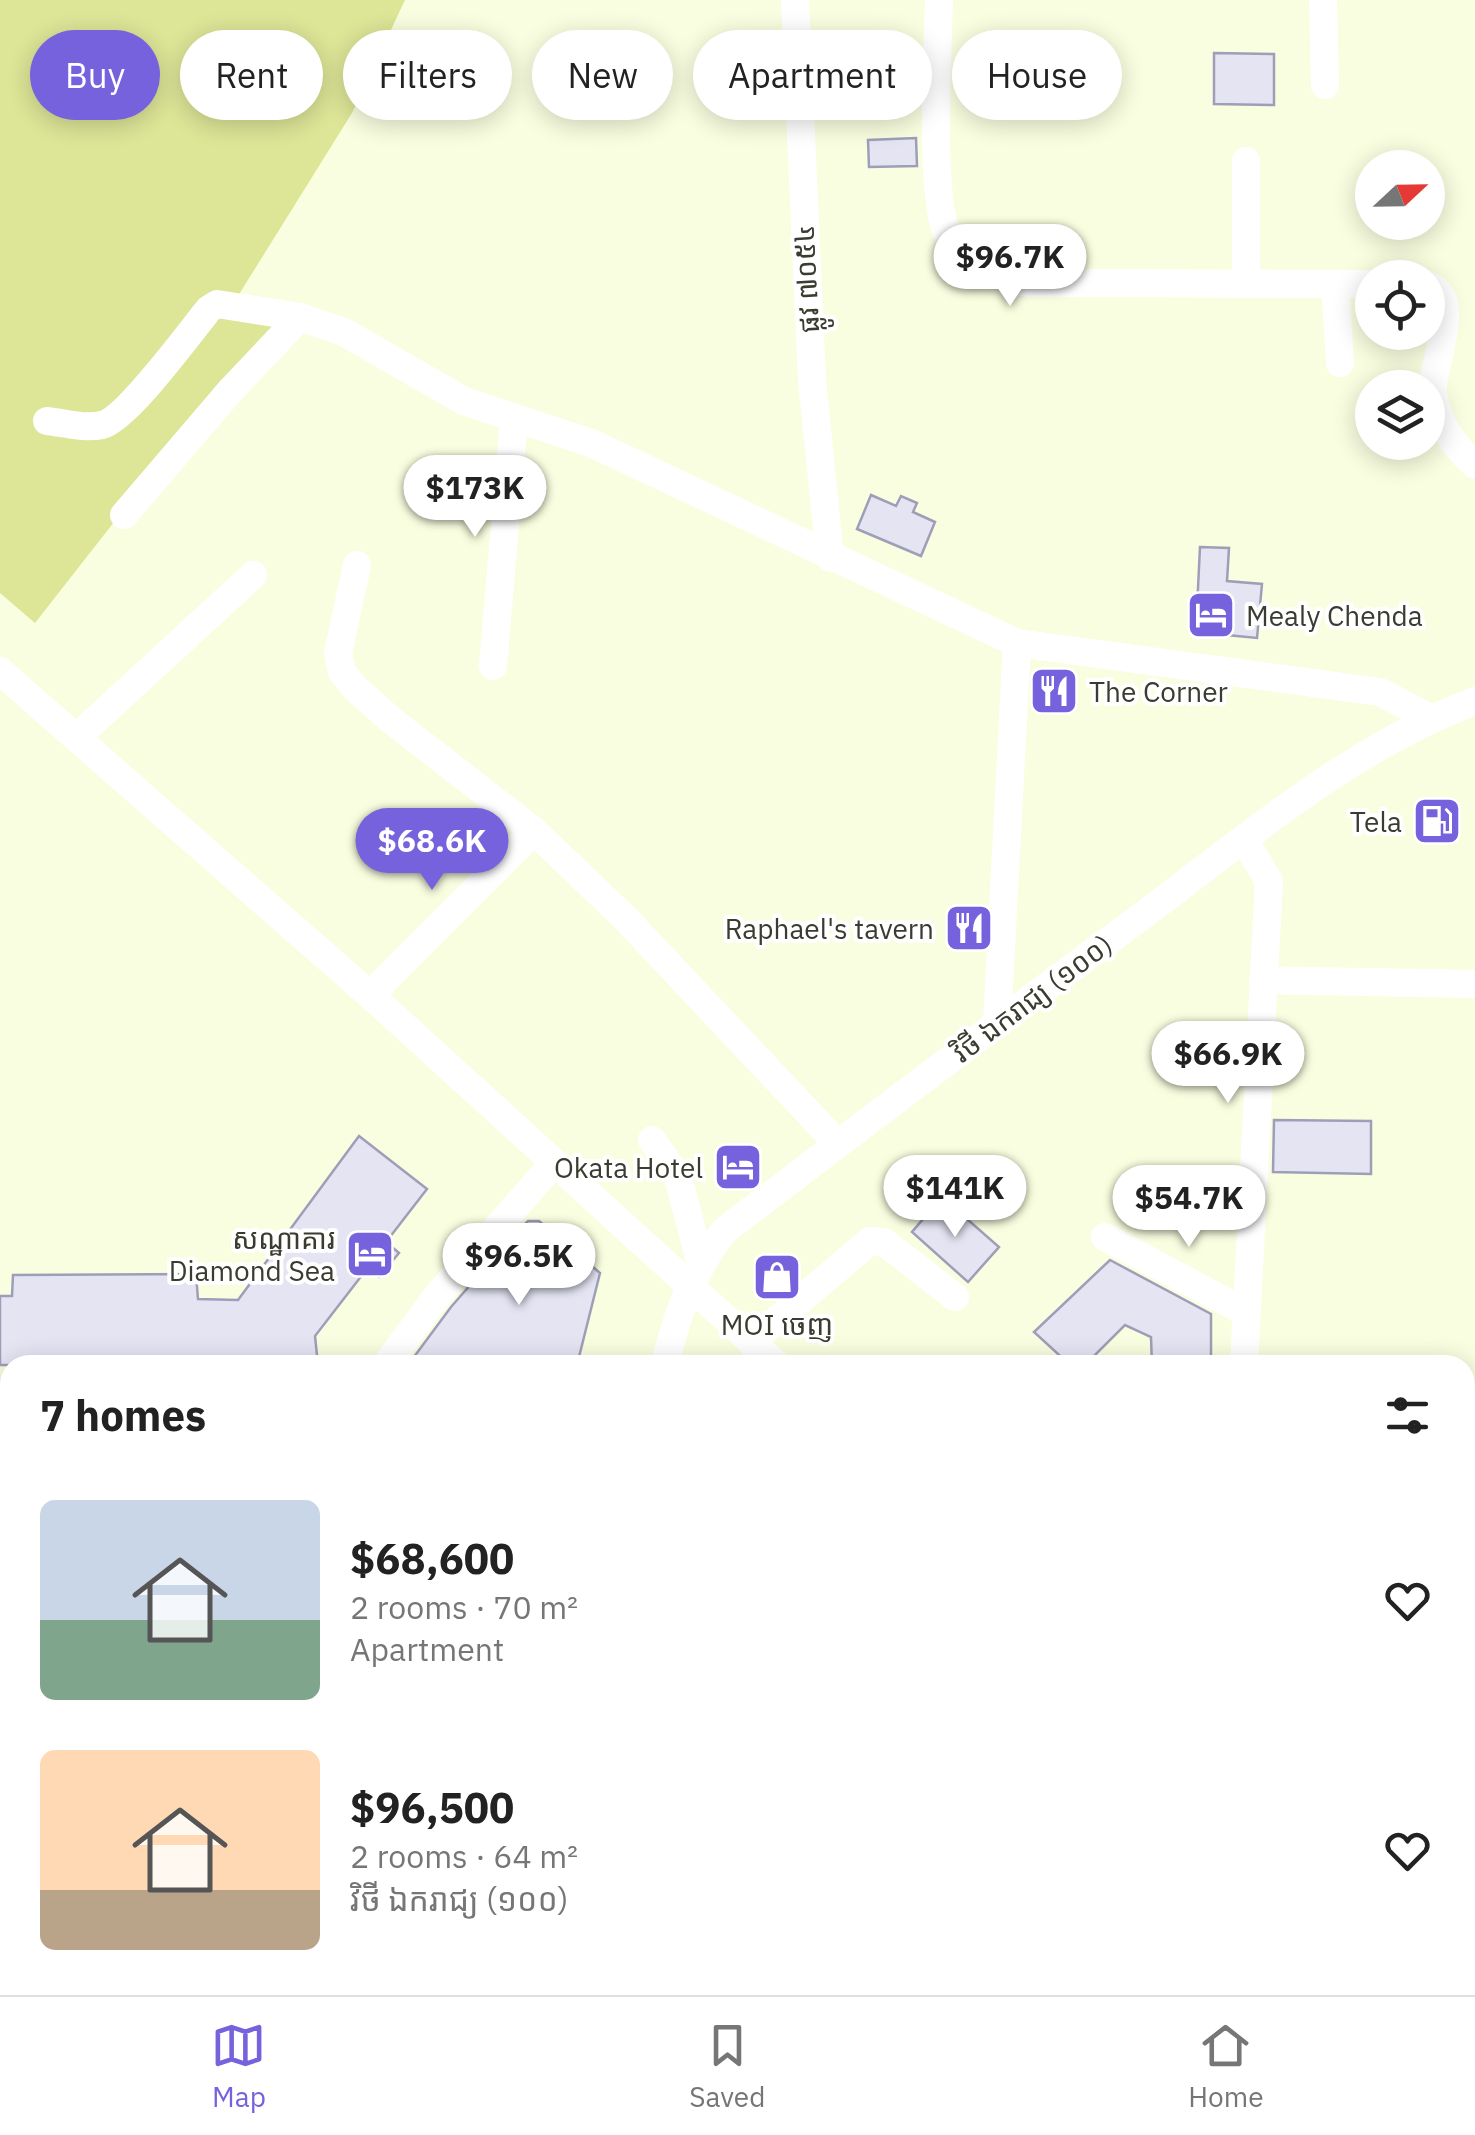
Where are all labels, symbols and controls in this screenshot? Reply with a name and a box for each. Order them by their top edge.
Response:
chip: Buy [30,30,160,120]
chip: Rent [180,30,323,120]
chip: Filters [343,30,512,120]
chip: New [532,30,673,120]
chip: Apartment [693,30,932,120]
chip: House [952,30,1122,120]
north arrow [1355,150,1445,240]
map controls [1355,150,1445,460]
street label: ផ្លូវ ៧០៥៤ [785,223,835,334]
pin: $96.7K [929,224,1091,309]
text: $96.7K [955,235,1065,277]
button: locate [1355,260,1445,350]
button: layers [1355,370,1445,460]
pin: $173K [405,455,545,540]
text: $173K [425,466,525,508]
hotel icon: Mealy Chenda [1185,589,1237,641]
place label: Mealy Chenda [1246,597,1423,634]
restaurant icon: The Corner [1028,665,1080,717]
place label: The Corner [1089,673,1228,710]
fuel station icon: Tela [1411,795,1463,847]
place label: Tela [1350,803,1402,840]
pin: $68.6K [351,808,513,893]
text: $68.6K [377,819,487,861]
restaurant icon: Raphael's tavern [943,902,995,954]
place label: Raphael's tavern [725,910,934,947]
street label: វិថី ឯករាជ្យ (១០០) [945,926,1119,1070]
pin: $66.9K [1147,1021,1309,1106]
text: $66.9K [1173,1032,1283,1074]
hotel icon: Okata Hotel [712,1141,764,1193]
place label: Okata Hotel [554,1149,703,1186]
pin: $141K [885,1155,1025,1240]
pin: $54.7K [1108,1165,1270,1250]
text: $141K [905,1166,1005,1208]
text: $54.7K [1134,1176,1244,1218]
place label: សណ្ឋាគារ Diamond Sea [169,1220,335,1289]
pin: $96.5K [438,1223,600,1308]
hotel icon: សណ្ឋាគារ Diamond Sea [344,1228,396,1280]
text: $96.5K [464,1234,574,1276]
shop icon: MOI ចេញ [751,1251,803,1303]
place label: MOI ចេញ [721,1306,833,1343]
text: 7 homes [40,1388,206,1443]
icon: filters [1380,1388,1435,1443]
text: $68,600 [350,1531,514,1586]
icon: home [120,1540,240,1660]
icon: heart [1380,1573,1435,1628]
text: 2 rooms · 70 m² [350,1586,578,1628]
text: Apartment [350,1628,504,1670]
text: $96,500 [350,1780,514,1835]
icon: home [120,1790,240,1910]
icon: heart [1380,1823,1435,1878]
text: 2 rooms · 64 m² [350,1835,578,1877]
text: វិថី ឯករាជ្យ (១០០) [350,1878,568,1920]
tab: Map [211,2018,266,2115]
tab: Saved [689,2018,765,2115]
tab: Home [1188,2018,1264,2115]

